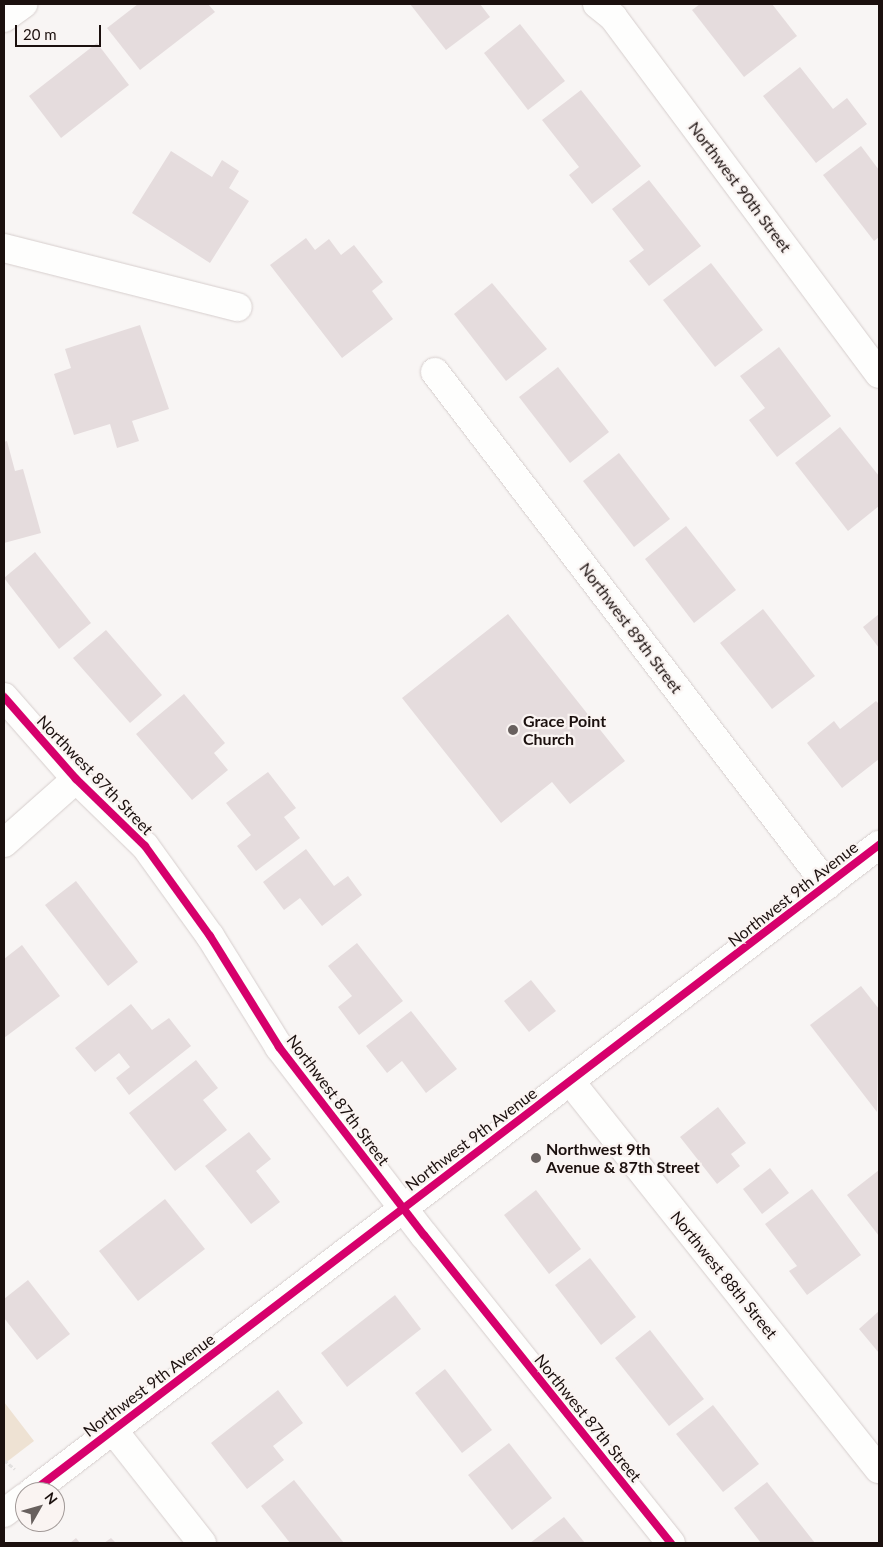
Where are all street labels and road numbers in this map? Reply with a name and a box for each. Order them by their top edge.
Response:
street label: Northwest 90th Street [685,118,795,256]
street label: Northwest 89th Street [576,559,686,697]
street label: Northwest 87th Street [33,711,157,839]
street label: Northwest 9th Avenue [724,837,862,951]
street label: Northwest 87th Street [283,1031,393,1169]
street label: Northwest 9th Avenue [401,1083,541,1195]
street label: Northwest 88th Street [667,1207,781,1343]
street label: Northwest 9th Avenue [79,1329,219,1441]
street label: Northwest 87th Street [531,1350,645,1486]

